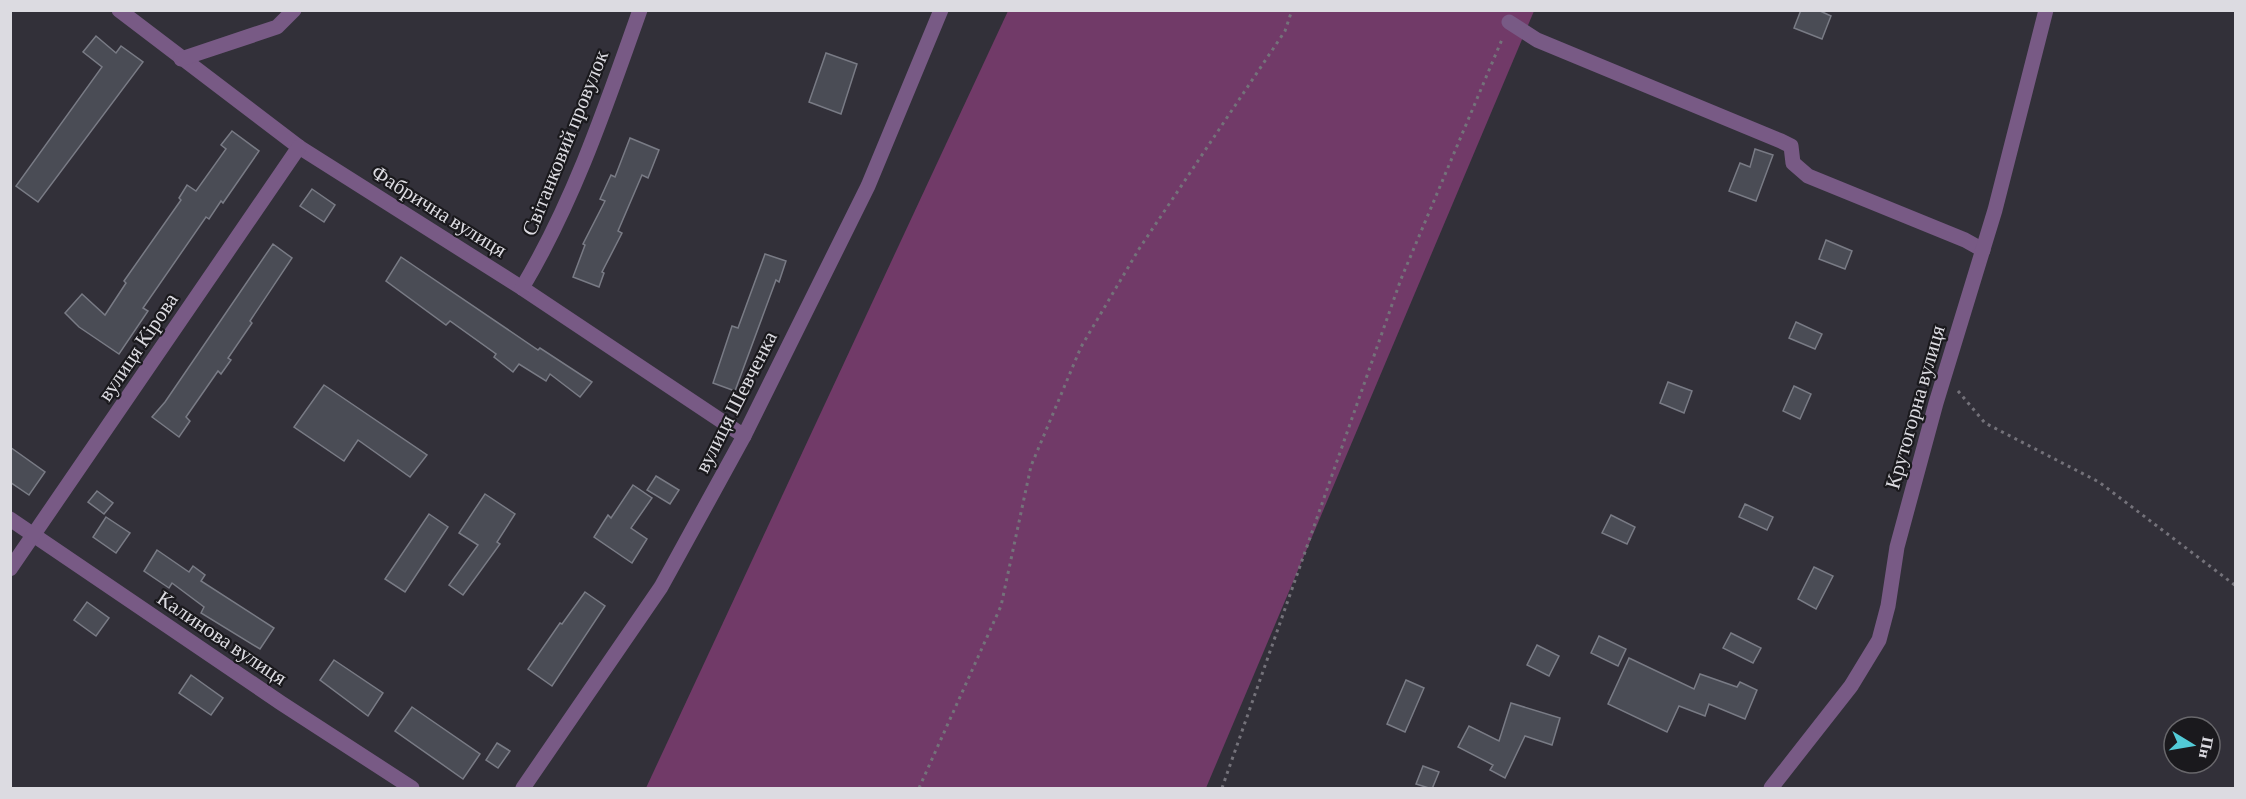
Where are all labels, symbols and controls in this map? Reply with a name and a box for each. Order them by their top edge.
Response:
street label: Світанковий провулок [517,46,613,239]
street label: Фабрична вулиця [367,160,511,262]
street label: вулиця Кірова [93,288,183,406]
street label: Крутогорна вулиця [1880,322,1950,492]
street label: вулиця Шевченка [690,327,782,477]
street label: Калинова вулиця [153,586,292,690]
north arrow [2162,715,2222,775]
text: Пн [2196,736,2217,760]

